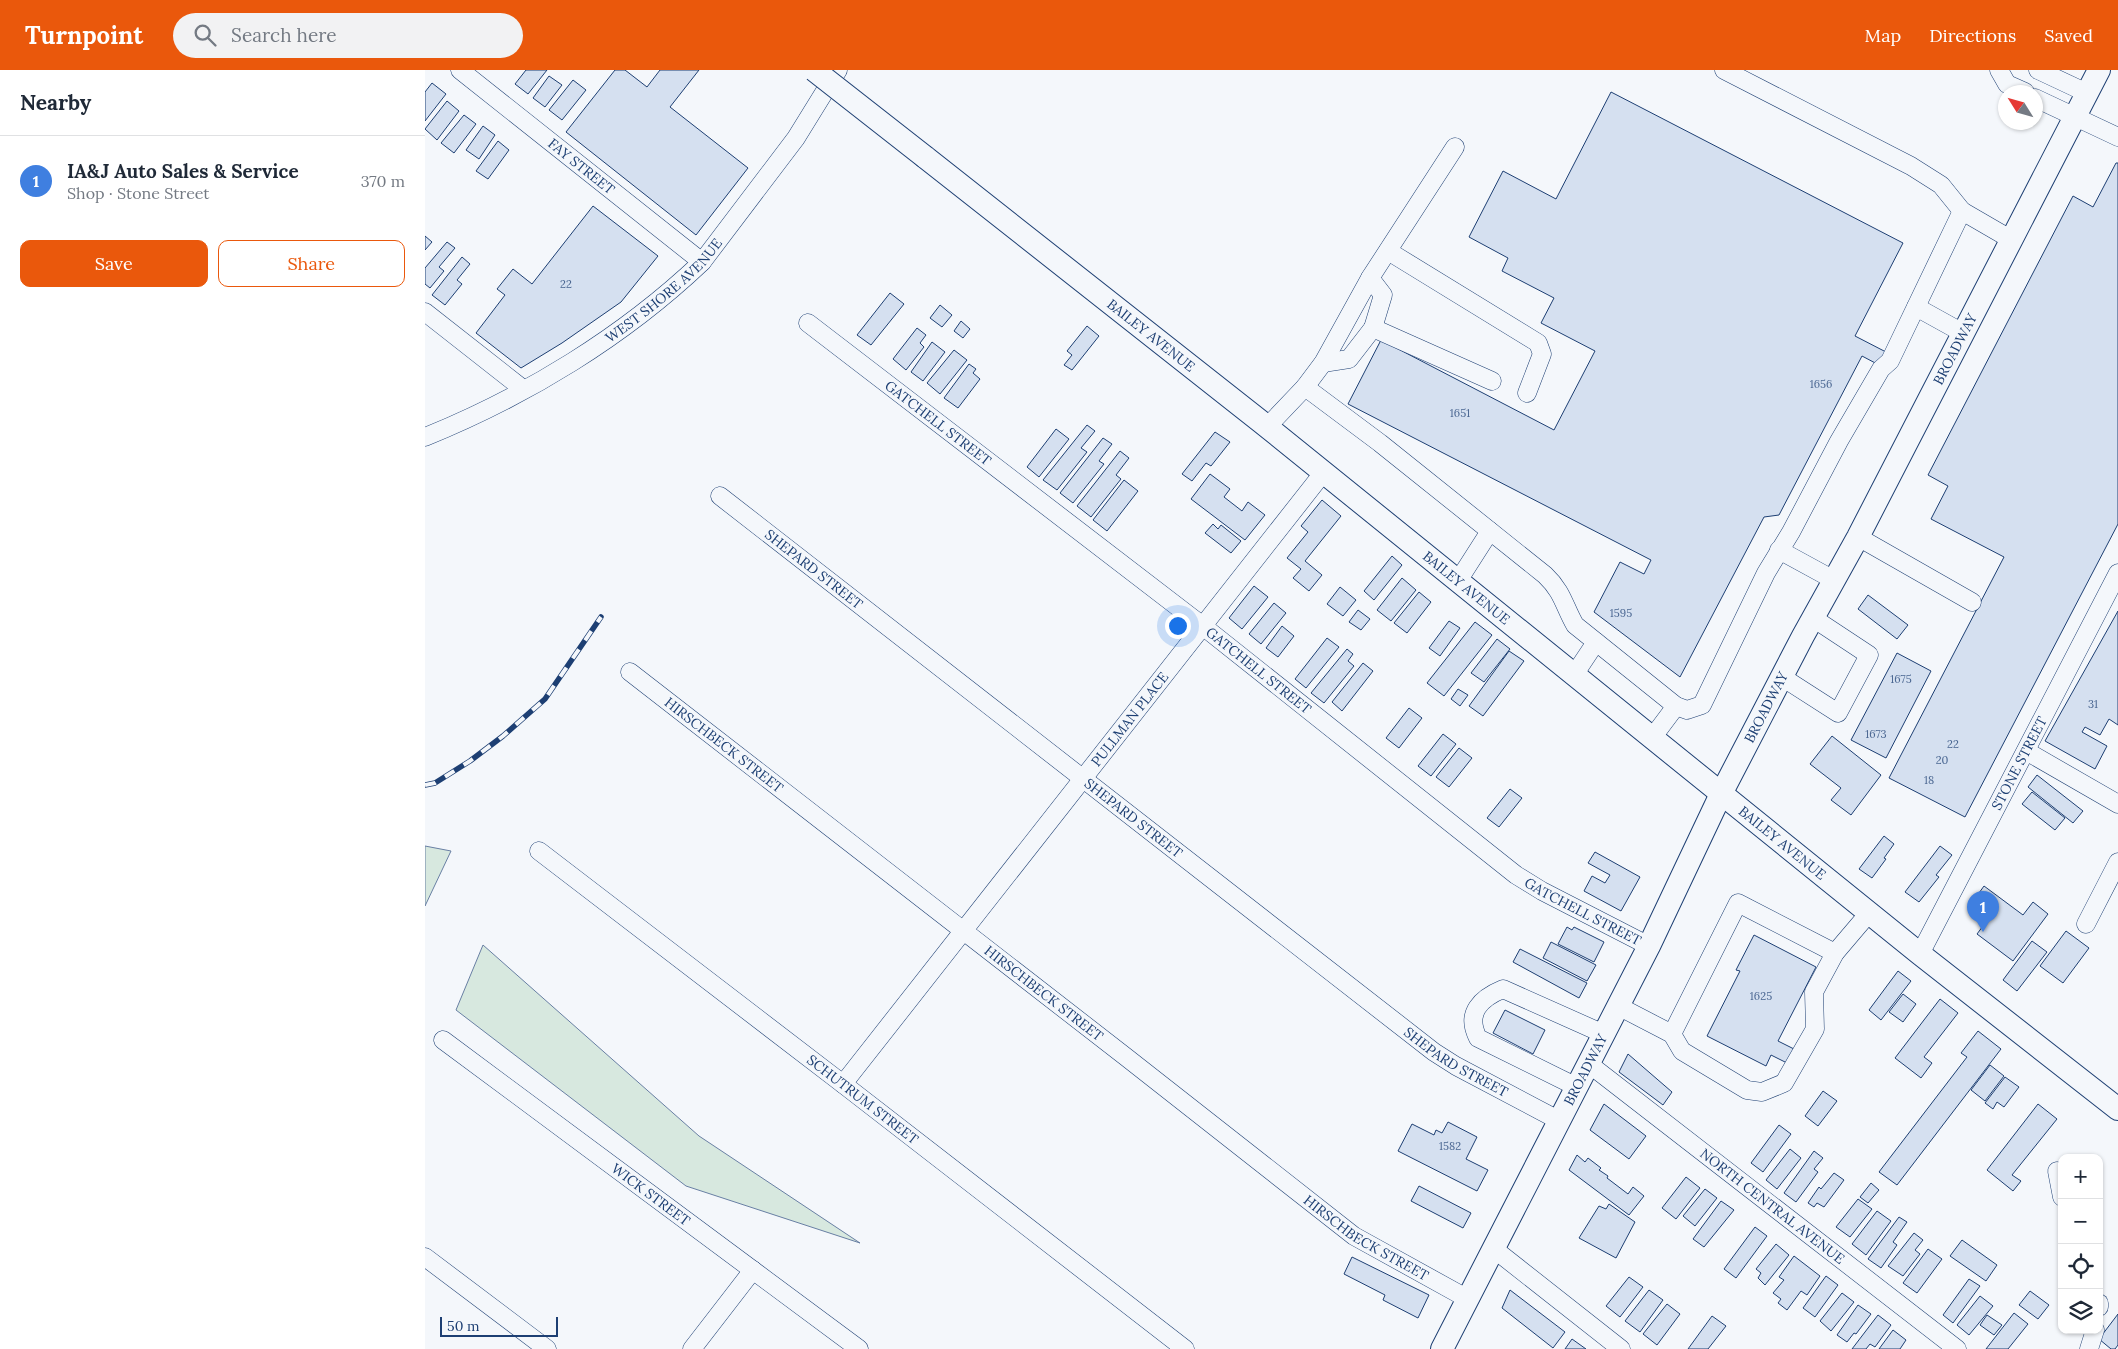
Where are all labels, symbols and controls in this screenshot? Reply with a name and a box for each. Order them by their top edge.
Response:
search box [173,13,523,58]
text: Turnpoint [25,20,143,51]
icon: search [191,21,219,49]
text: Search here [231,23,337,47]
text: Map [1865,24,1901,47]
text: Directions [1929,24,2016,47]
text: Saved [2044,24,2093,47]
north arrow [1998,85,2043,130]
text: Nearby [20,89,91,116]
street label: FAY STREET [544,134,618,198]
text: IA&J Auto Sales & Service [67,159,299,183]
text: 1 [33,171,39,191]
text: 370 m [361,171,405,191]
text: Shop · Stone Street [67,183,210,203]
street label: WEST SHORE AVENUE [602,234,726,347]
button: Save [20,240,208,287]
button: Share [218,240,405,287]
house number: 22 [560,277,572,291]
street label: BAILEY AVENUE [1104,295,1199,376]
street label: BROADWAY [1929,309,1981,388]
street label: GATCHELL STREET [881,376,995,469]
house number: 1656 [1810,377,1832,391]
house number: 1651 [1450,406,1470,420]
street label: SHEPARD STREET [761,525,867,613]
street label: BAILEY AVENUE [1419,547,1514,629]
house number: 1595 [1610,606,1632,620]
your location [1165,613,1191,639]
street label: GATCHELL STREET [1202,623,1315,718]
street label: PULLMAN PLACE [1087,668,1172,770]
street label: BROADWAY [1740,668,1792,746]
house number: 1675 [1890,672,1912,686]
street label: HIRSCHBECK STREET [661,693,787,797]
house number: 31 [2088,697,2098,711]
street label: STONE STREET [1987,713,2051,813]
house number: 1673 [1865,727,1887,741]
house number: 22 [1947,737,1959,751]
house number: 20 [1936,753,1949,767]
house number: 18 [1924,773,1934,787]
street label: SHEPARD STREET [1081,774,1186,862]
street label: BAILEY AVENUE [1735,802,1830,884]
street label: GATCHELL STREET [1521,873,1644,950]
pin: 1 [1967,891,1999,932]
street label: HIRSCHBECK STREET [981,942,1107,1045]
house number: 1625 [1750,989,1772,1003]
street label: SHEPARD STREET [1400,1023,1511,1101]
street label: BROADWAY [1560,1030,1612,1108]
street label: SCHUTRUM STREET [803,1051,922,1148]
house number: 1582 [1439,1139,1461,1153]
street label: NORTH CENTRAL AVENUE [1696,1144,1849,1268]
map controls [2058,1154,2103,1334]
button: + [2058,1154,2103,1199]
street label: WICK STREET [608,1159,694,1230]
street label: HIRSCHBECK STREET [1300,1191,1432,1285]
button: − [2058,1199,2103,1244]
button: locate [2058,1244,2103,1289]
button: layers [2058,1289,2103,1334]
scale bar [440,1314,557,1337]
text: 50 m [447,1317,480,1335]

